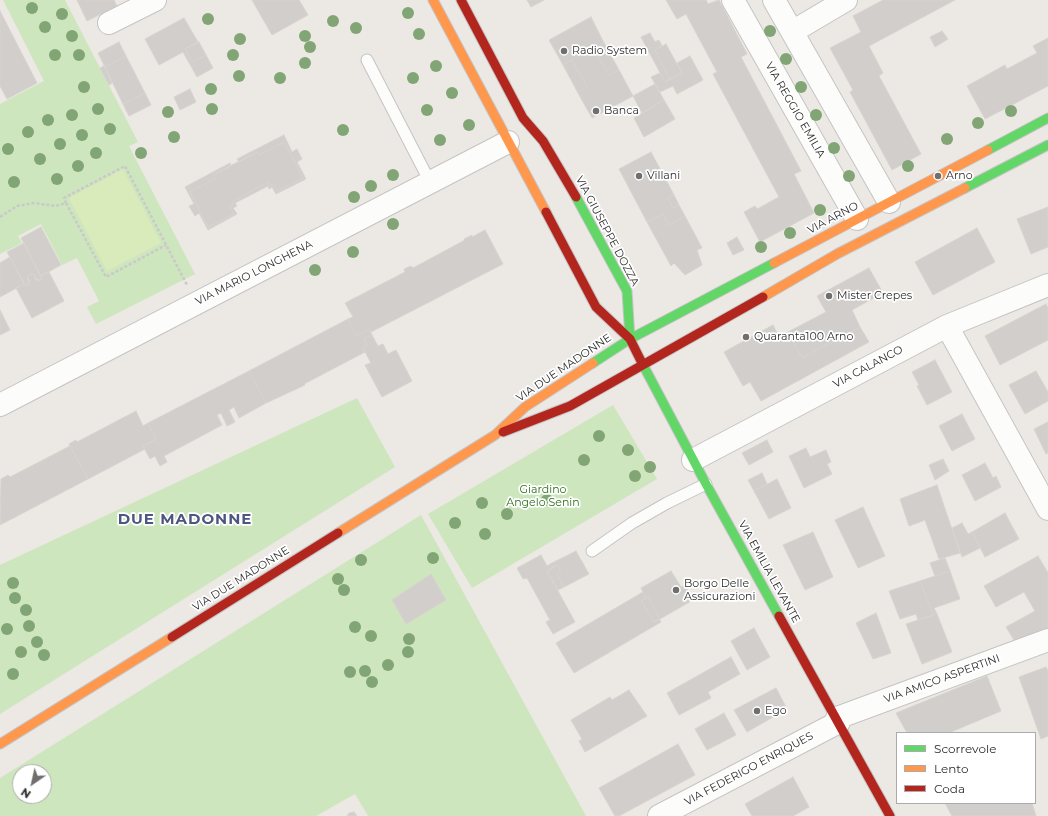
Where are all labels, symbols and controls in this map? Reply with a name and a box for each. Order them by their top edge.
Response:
place label: Radio System [572,44,647,58]
marker: Radio System [559,46,569,56]
street label: VIA REGGIO EMILIA [762,60,828,160]
place label: Banca [604,104,639,118]
marker: Banca [591,106,601,116]
place label: Villani [647,169,680,183]
place label: Arno [946,169,973,183]
marker: Villani [634,171,644,181]
marker: Arno [933,171,943,181]
street label: VIA GIUSEPPE DOZZA [572,174,642,288]
street label: VIA ARNO [805,199,861,237]
street label: VIA MARIO LONGHENA [193,238,315,308]
place label: Mister Crepes [837,289,912,303]
marker: Mister Crepes [824,291,834,301]
place label: Quaranta100 Arno [754,330,853,344]
street label: VIA DUE MADONNE [514,331,614,405]
marker: Quaranta100 Arno [741,332,751,342]
street label: VIA CALANCO [831,343,905,391]
park label: Giardino Angelo Senin [506,483,580,509]
district label: DUE MADONNE [118,511,252,529]
street label: VIA EMILIA LEVANTE [735,519,803,625]
street label: VIA DUE MADONNE [190,544,292,614]
place label: Borgo Delle Assicurazioni [684,577,755,603]
marker: Borgo Delle Assicurazioni [671,585,681,595]
street label: VIA AMICO ASPERTINI [882,652,1002,706]
place label: Ego [765,704,787,718]
marker: Ego [752,706,762,716]
street label: VIA FEDERIGO ENRIQUES [682,729,816,809]
legend [896,732,1036,804]
text: Scorrevole [934,741,996,756]
text: Lento [934,761,969,776]
north arrow [12,764,52,804]
text: Coda [934,781,965,796]
text: N [18,785,33,801]

